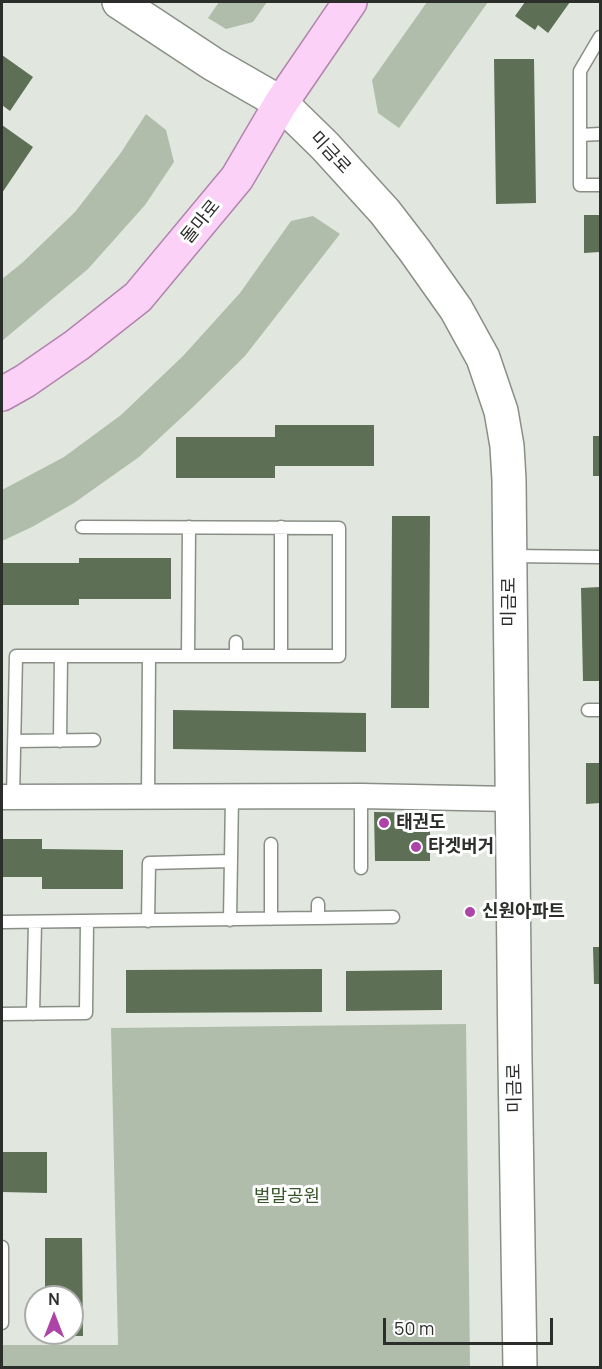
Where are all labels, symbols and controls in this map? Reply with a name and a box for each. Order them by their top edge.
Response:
street label: 미금로 [305,127,355,179]
street label: 돌마로 [177,196,225,248]
street label: 미금로 [499,577,521,627]
place label: 태권도 [396,812,446,834]
marker: 태권도 [377,816,391,830]
place label: 타겟버거 [428,836,494,858]
marker: 타겟버거 [409,840,423,854]
place label: 신원아파트 [482,901,565,923]
marker: 신원아파트 [463,905,477,919]
street label: 미금로 [504,1063,526,1113]
park label: 벌말공원 [254,1186,320,1208]
north arrow [24,1285,84,1345]
text: N [48,1288,60,1310]
scale bar [386,1306,556,1344]
text: 50 m [394,1316,434,1340]

